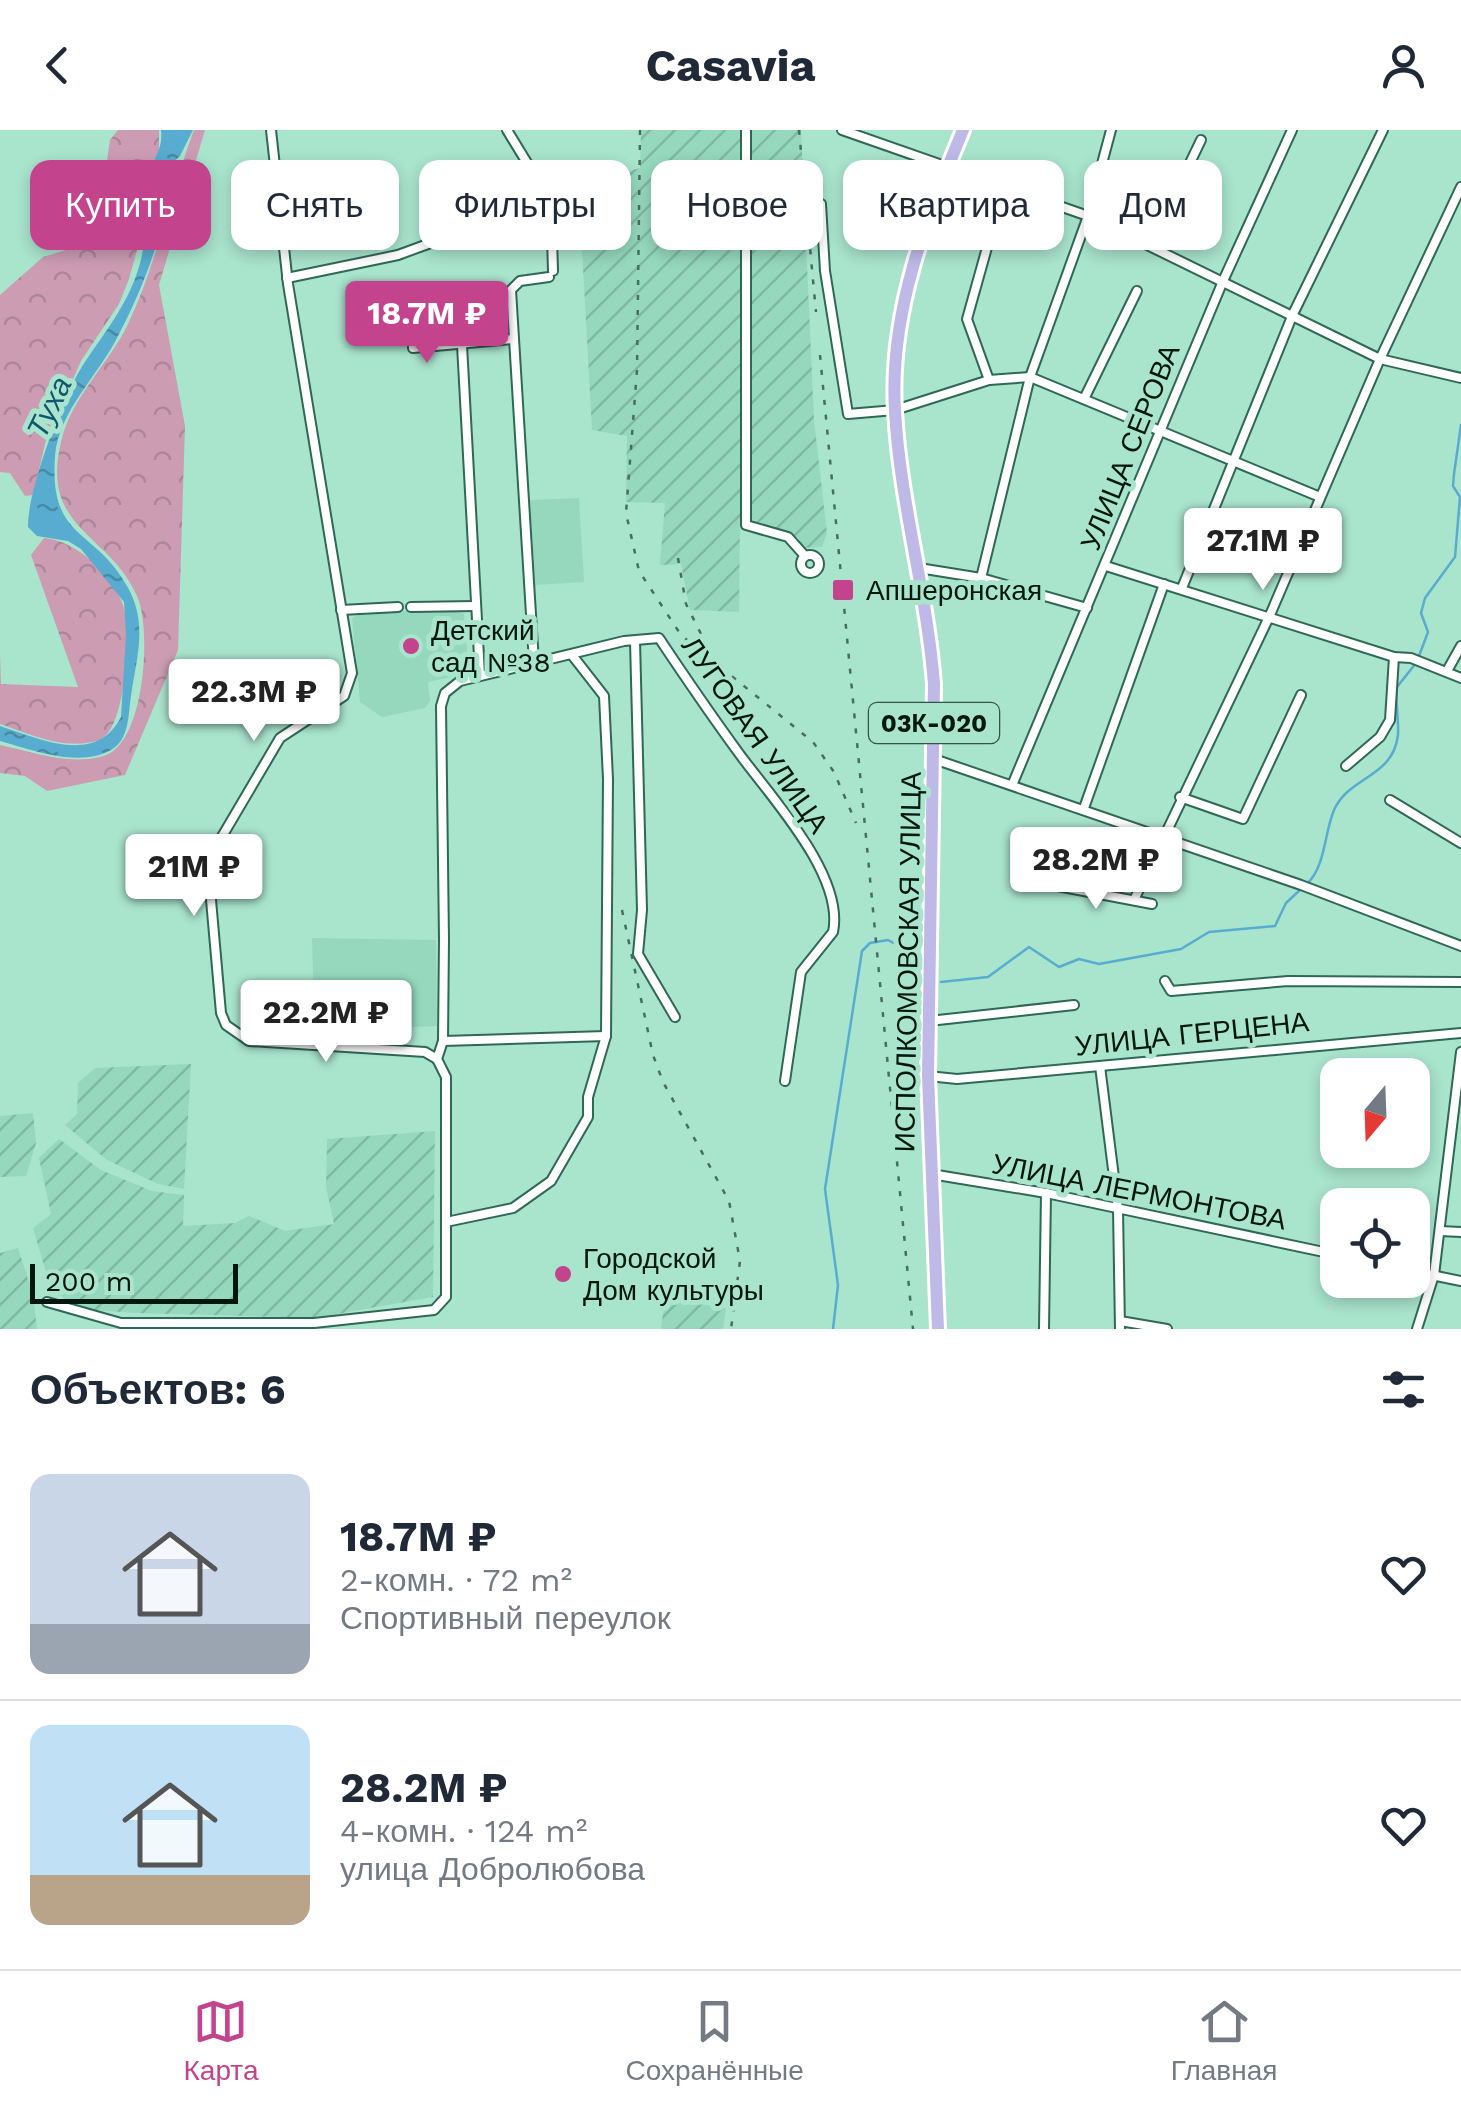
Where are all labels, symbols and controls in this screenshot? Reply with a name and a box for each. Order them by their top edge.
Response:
icon: back [30,38,85,93]
icon: person [1376,38,1431,93]
text: Casavia [645,39,816,92]
chip: Купить [30,160,211,250]
chip: Снять [231,160,399,250]
chip: Фильтры [419,160,631,250]
chip: Новое [651,160,823,250]
chip: Квартира [843,160,1064,250]
chip: Дом [1084,160,1222,250]
pin: 18.7M ₽ [335,281,519,366]
text: 18.7M ₽ [367,294,487,332]
street label: УЛИЦА СЕРОВА [1074,339,1187,555]
water label: Туха [19,371,79,443]
pin: 27.1M ₽ [1171,508,1355,593]
text: 27.1M ₽ [1206,521,1320,559]
place label: Апшеронская [866,574,1042,607]
marker: Апшеронская [830,577,856,603]
place label: Детский сад №38 [431,614,551,679]
street label: ЛУГОВАЯ УЛИЦА [675,630,835,840]
marker: Детский сад №38 [400,635,422,657]
pin: 22.3M ₽ [162,659,346,744]
text: 22.3M ₽ [191,672,317,710]
road number: 03К-020 [869,703,999,743]
street label: ИСПОЛКОМОВСКАЯ УЛИЦА [888,771,928,1153]
pin: 28.2M ₽ [1004,827,1188,912]
pin: 21M ₽ [124,834,264,919]
text: 28.2M ₽ [1032,840,1160,878]
text: 21M ₽ [147,847,241,885]
pin: 22.2M ₽ [234,980,418,1065]
text: 22.2M ₽ [263,993,389,1031]
street label: УЛИЦА ГЕРЦЕНА [1073,1005,1311,1063]
north arrow [1320,1058,1430,1168]
map controls [1320,1058,1430,1298]
street label: УЛИЦА ЛЕРМОНТОВА [989,1147,1289,1237]
button: locate [1320,1188,1430,1298]
place label: Городской Дом культуры [583,1242,764,1307]
scale bar [30,1259,238,1304]
marker: Городской Дом культуры [552,1263,574,1285]
text: 200 m [45,1265,132,1298]
icon: filters [1376,1362,1431,1417]
text: Объектов: 6 [30,1365,286,1414]
text: 18.7M ₽ [340,1512,497,1561]
icon: home [110,1514,230,1634]
icon: heart [1376,1547,1431,1602]
text: 2-комн. · 72 m² [340,1561,572,1599]
text: Спортивный переулок [340,1599,671,1637]
text: 28.2M ₽ [340,1763,508,1812]
icon: home [110,1765,230,1885]
icon: heart [1376,1798,1431,1853]
text: 4-комн. · 124 m² [340,1812,587,1850]
text: улица Добролюбова [340,1850,645,1888]
tab: Карта [184,1994,258,2087]
tab: Сохранённые [626,1994,804,2087]
tab: Главная [1171,1994,1277,2087]

